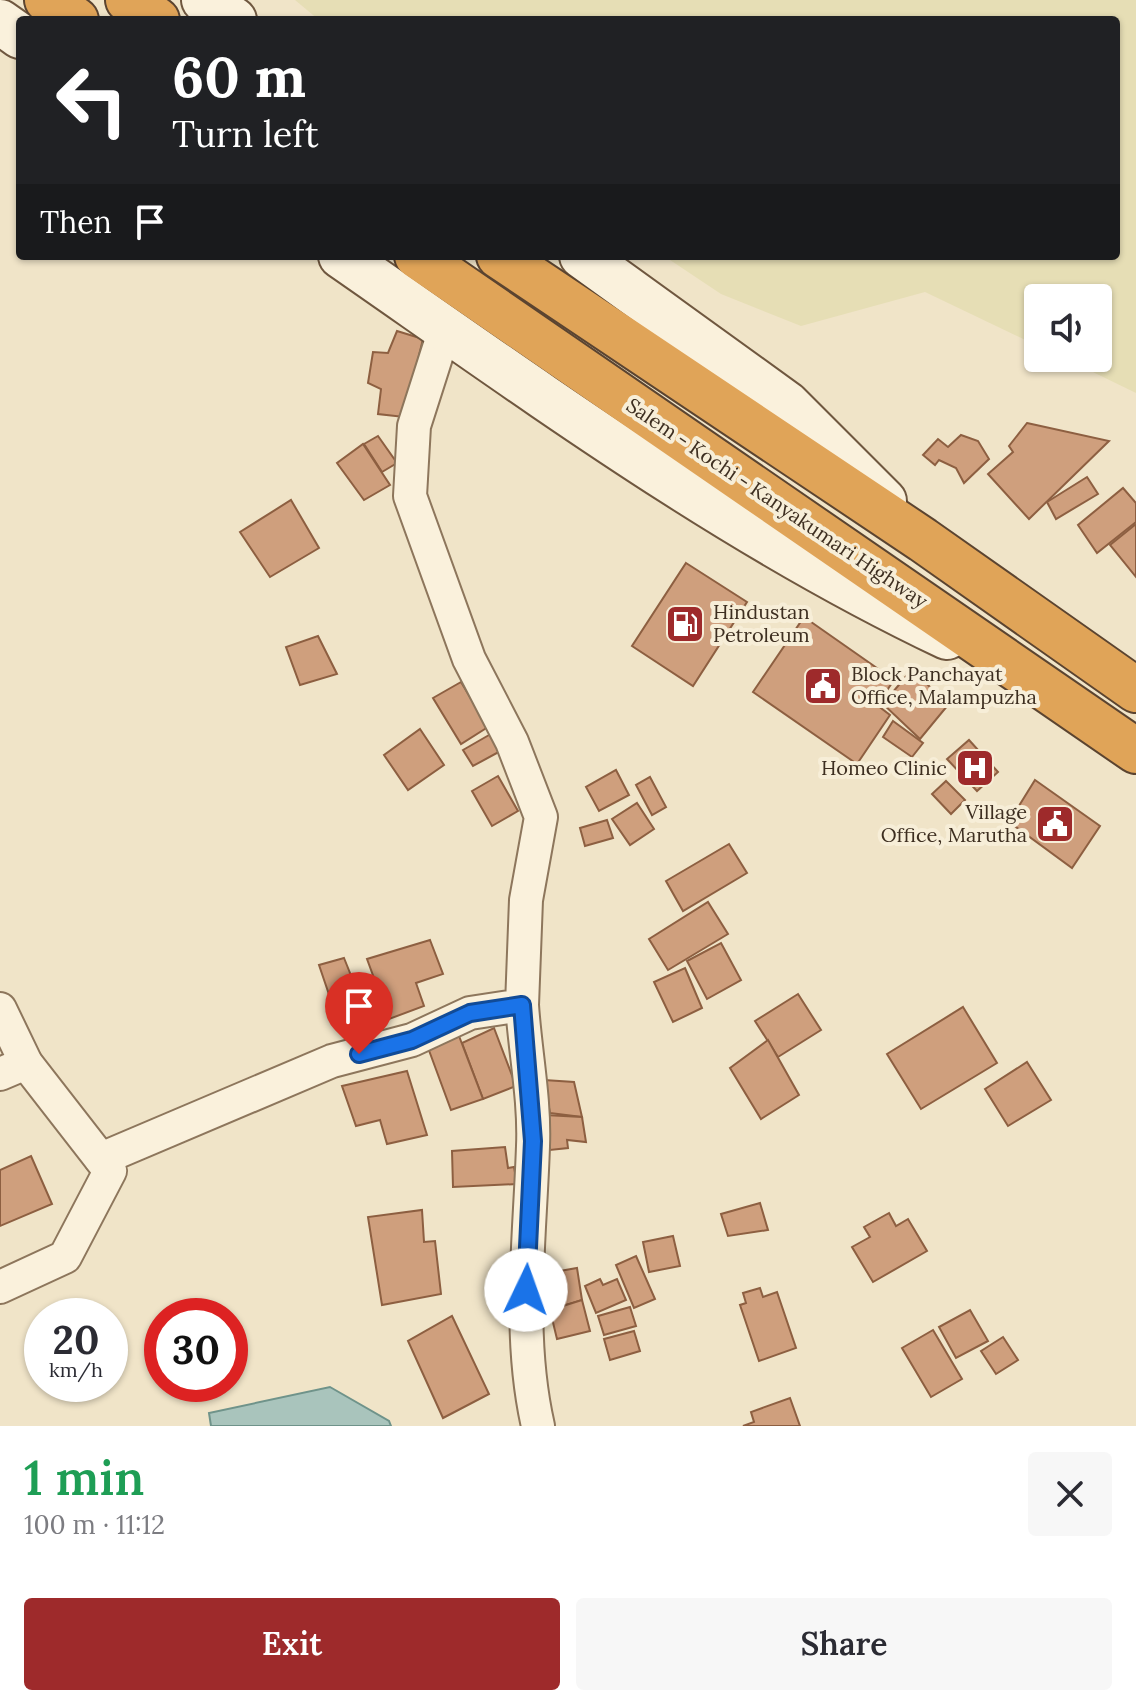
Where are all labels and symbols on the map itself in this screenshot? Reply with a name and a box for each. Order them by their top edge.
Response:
street label: Salem - Kochi - Kanyakumari Highway [622,392,933,613]
place label: Hindustan Petroleum [713,599,810,647]
fuel station icon: Hindustan Petroleum [664,603,706,645]
place label: Block Panchayat Office, Malampuzha [851,661,1037,709]
public building icon: Block Panchayat Office, Malampuzha [802,665,844,707]
hospital icon: Homeo Clinic [954,747,996,789]
place label: Homeo Clinic [821,755,947,780]
place label: Village Office, Marutha [881,799,1027,847]
public building icon: Village Office, Marutha [1034,803,1076,845]
pin [325,972,393,1054]
position arrow [484,1248,568,1332]
speed limit sign: 30 [144,1298,248,1402]

